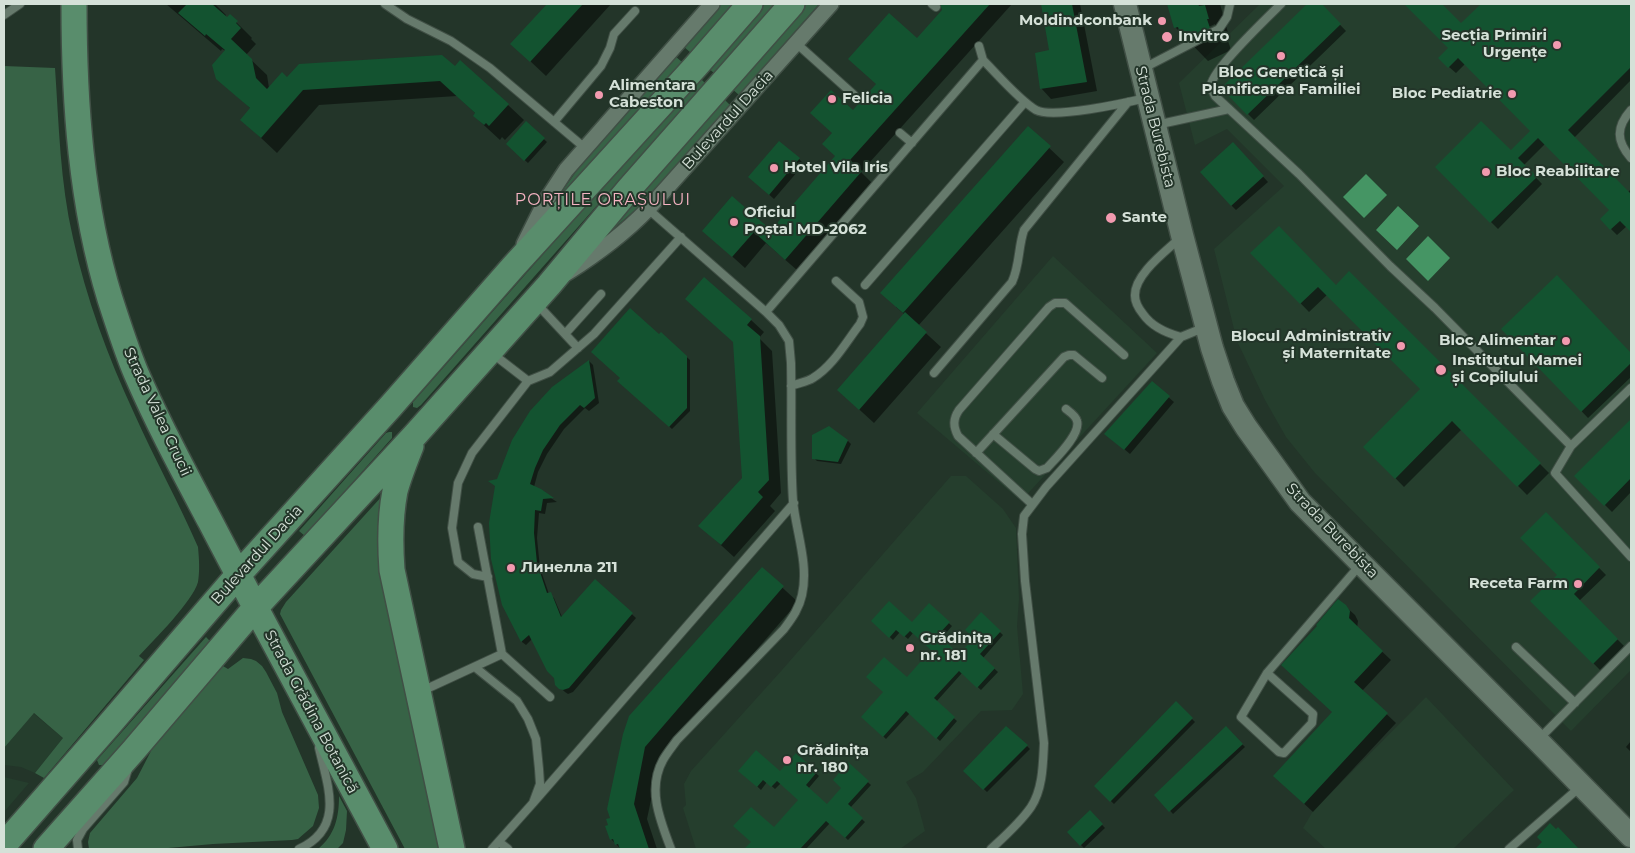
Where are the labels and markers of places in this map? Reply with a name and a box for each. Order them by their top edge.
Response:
place label: Moldindconbank [1019,12,1152,30]
marker: Moldindconbank [1156,15,1168,27]
place label: Secția Primiri Urgențe [1442,27,1547,62]
place label: Invitro [1178,28,1229,46]
marker: Invitro [1160,30,1174,44]
marker: Secția Primiri Urgențe [1551,39,1563,51]
marker: Bloc Genetică și Planificarea Familiei [1275,50,1287,62]
place label: Bloc Genetică și Planificarea Familiei [1201,64,1361,99]
place label: Alimentara Cabeston [609,77,696,112]
place label: Bloc Pediatrie [1392,85,1502,103]
marker: Bloc Pediatrie [1506,88,1518,100]
marker: Alimentara Cabeston [593,89,605,101]
place label: Felicia [842,90,892,108]
marker: Felicia [826,93,838,105]
place label: Hotel Vila Iris [784,159,888,177]
marker: Hotel Vila Iris [768,162,780,174]
place label: Bloc Reabilitare [1496,163,1620,181]
marker: Bloc Reabilitare [1480,166,1492,178]
place label: Oficiul Poștal MD-2062 [744,204,867,239]
place label: Sante [1122,209,1167,227]
marker: Sante [1104,211,1118,225]
marker: Oficiul Poștal MD-2062 [728,216,740,228]
place label: Blocul Administrativ și Maternitate [1231,328,1391,363]
place label: Bloc Alimentar [1439,332,1556,350]
marker: Bloc Alimentar [1560,335,1572,347]
marker: Blocul Administrativ și Maternitate [1395,340,1407,352]
place label: Institutul Mamei și Copilului [1452,352,1582,387]
marker: Institutul Mamei și Copilului [1434,363,1448,377]
place label: Линелла 211 [521,559,618,577]
marker: Линелла 211 [505,562,517,574]
place label: Receta Farm [1469,575,1568,593]
marker: Receta Farm [1572,578,1584,590]
place label: Grădinița nr. 181 [920,630,992,665]
marker: Grădinița nr. 181 [904,642,916,654]
place label: Grădinița nr. 180 [797,742,869,777]
marker: Grădinița nr. 180 [781,754,793,766]

